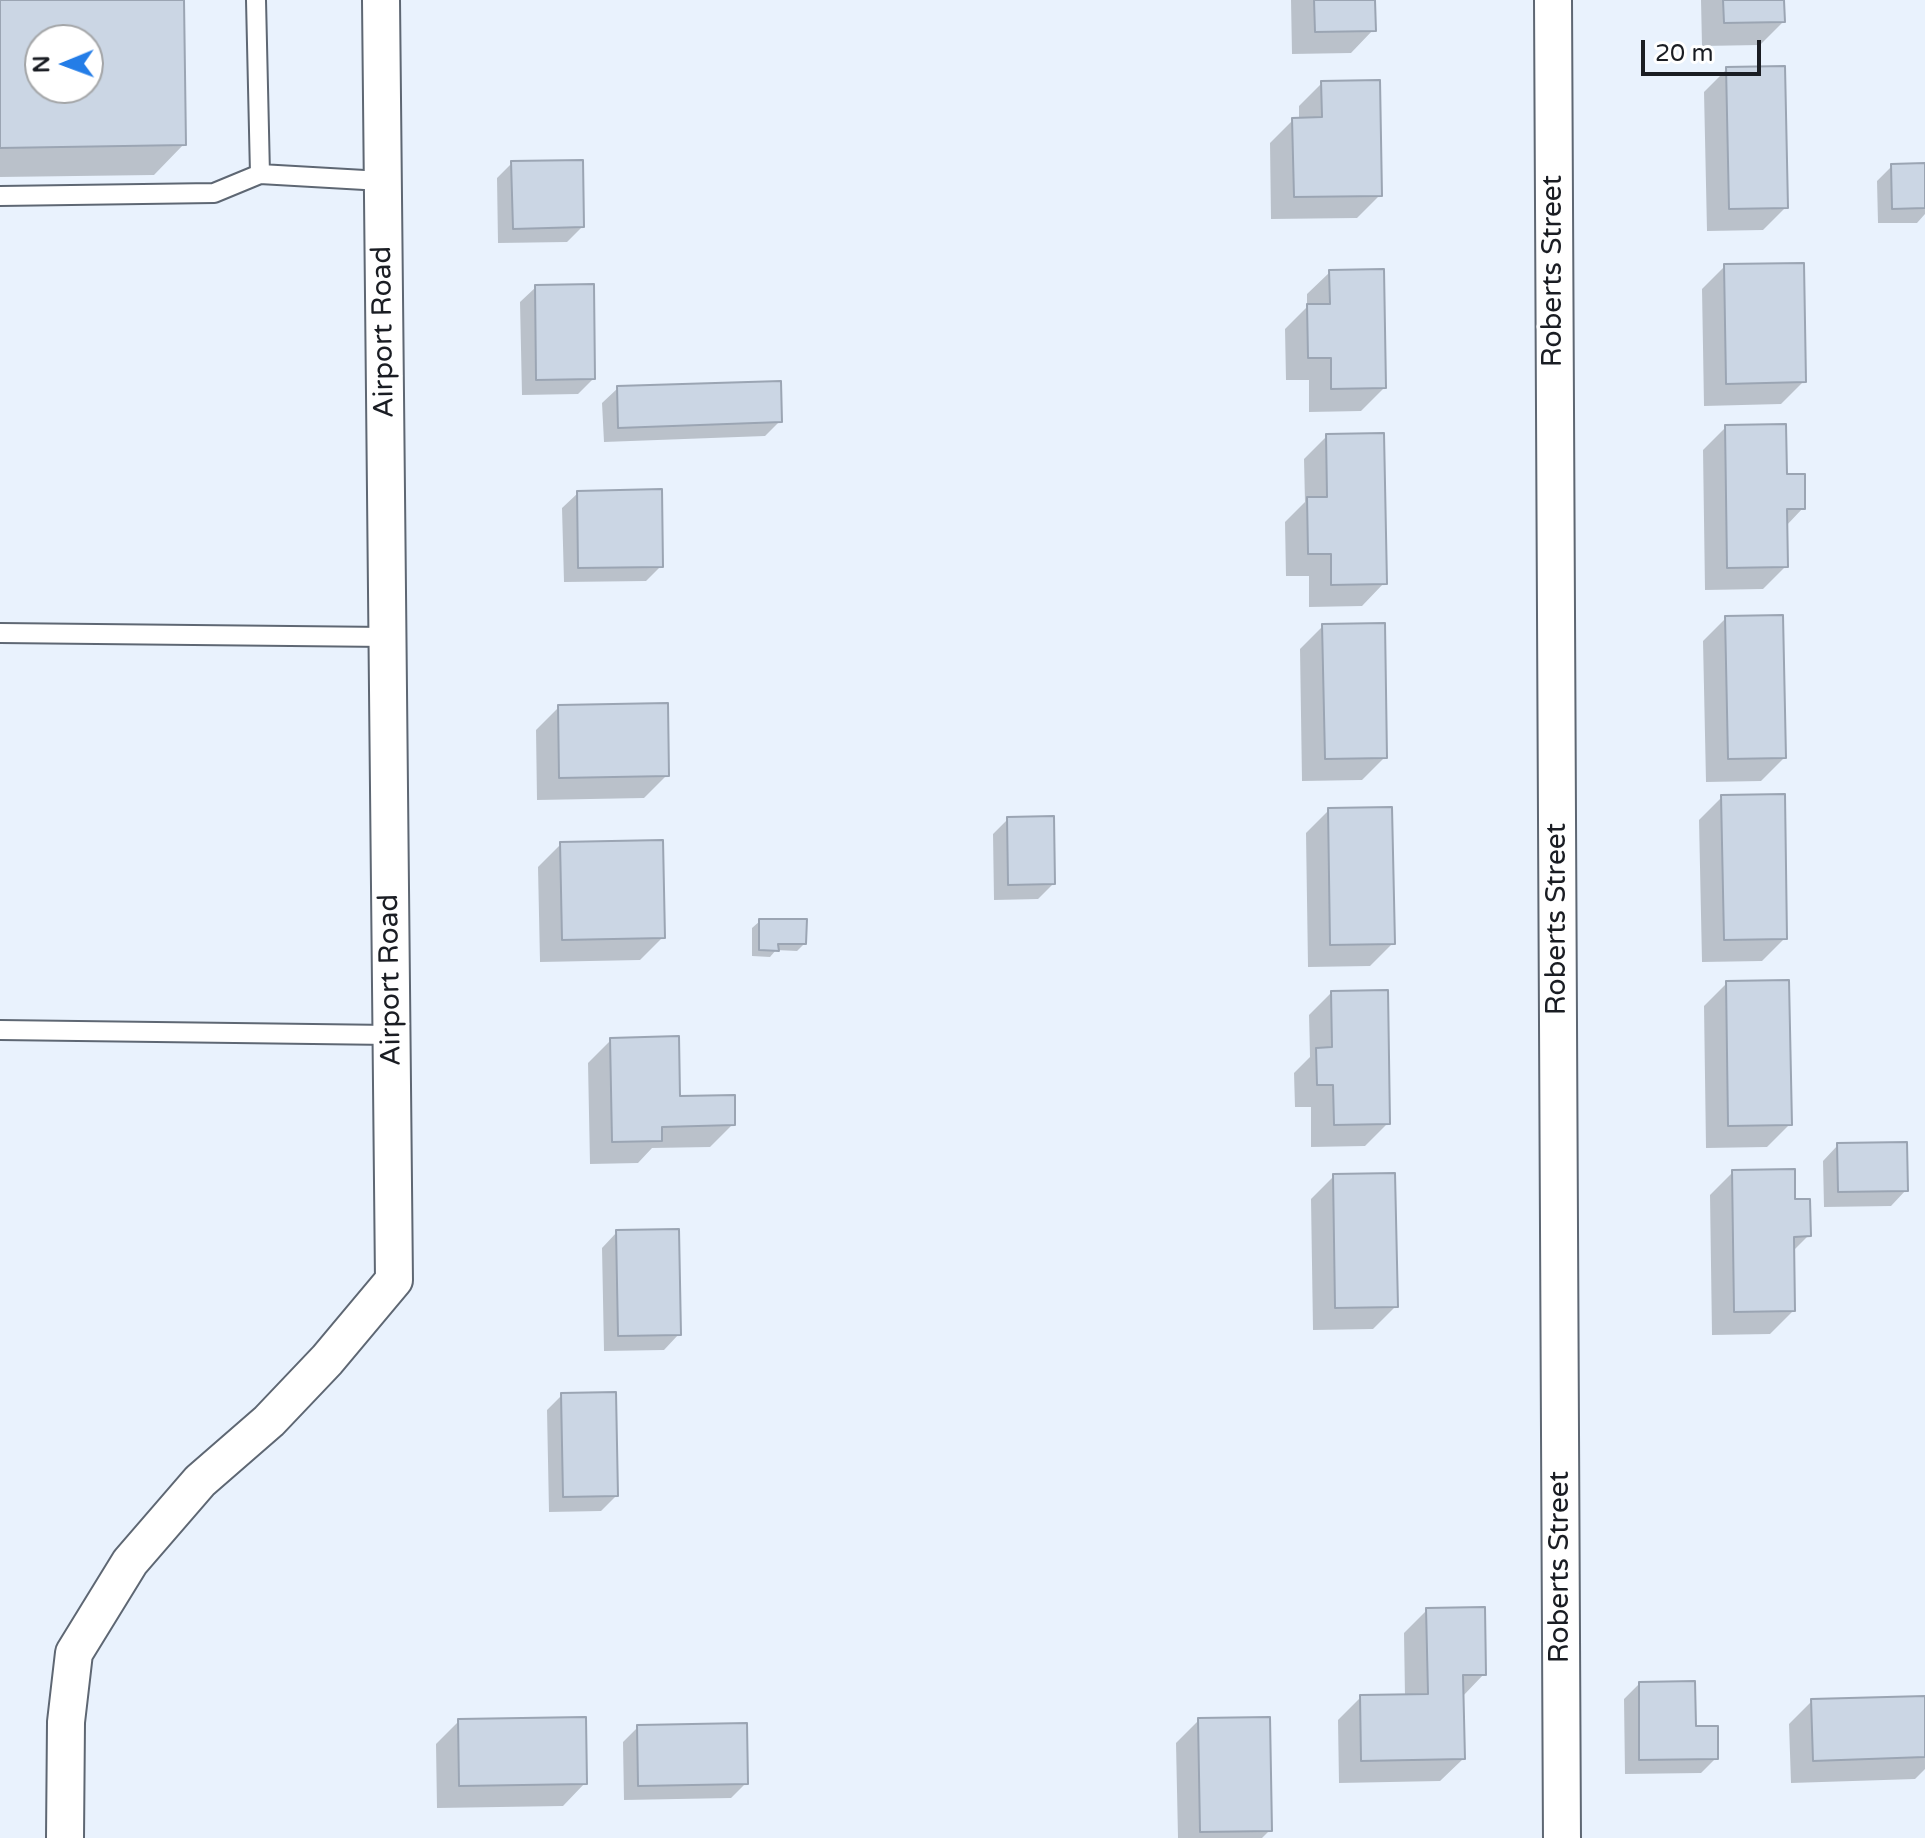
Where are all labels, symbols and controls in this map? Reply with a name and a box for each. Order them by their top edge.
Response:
north arrow [24,24,104,104]
scale bar [1645,24,1765,74]
text: 20 m [1655,39,1713,68]
text: N [29,55,55,73]
street label: Roberts Street [1537,175,1571,367]
street label: Airport Road [366,246,402,418]
street label: Roberts Street [1541,823,1575,1015]
street label: Airport Road [373,894,409,1066]
street label: Roberts Street [1544,1471,1578,1663]

